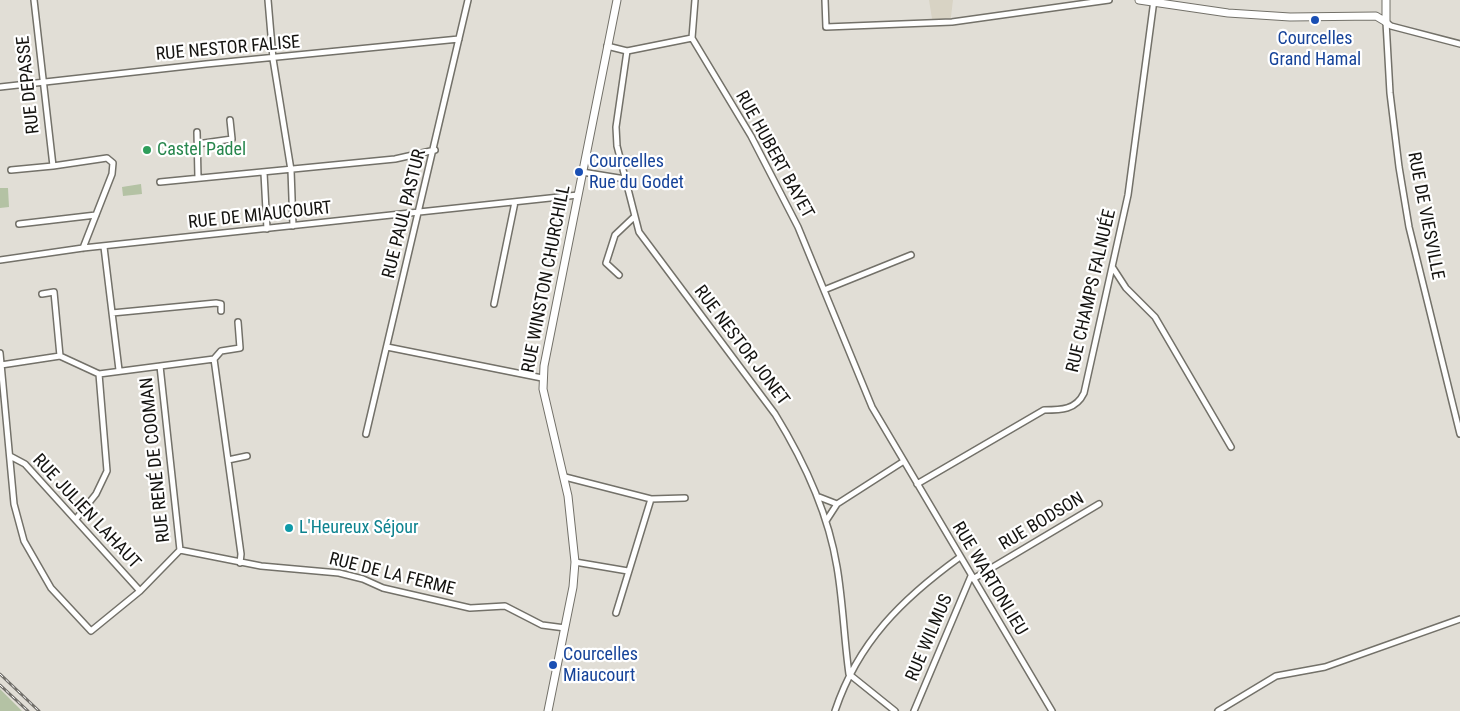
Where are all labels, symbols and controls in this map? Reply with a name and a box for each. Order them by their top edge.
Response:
marker: Courcelles Grand Hamal [1309,14,1321,26]
place label: Courcelles Grand Hamal [1269,28,1361,70]
street label: RUE NESTOR FALISE [155,32,301,66]
street label: RUE DEPASSE [13,35,45,135]
street label: RUE HUBERT BAYET [730,87,818,223]
place label: Castel Padel [157,139,246,161]
marker: Castel Padel [141,144,153,156]
street label: RUE PAUL PASTUR [379,147,431,281]
street label: RUE DE VIESVILLE [1402,150,1448,282]
place label: Courcelles Rue du Godet [589,151,684,193]
marker: Courcelles Rue du Godet [573,166,585,178]
street label: RUE WINSTON CHURCHILL [518,183,576,375]
street label: RUE DE MIAUCOURT [187,198,333,234]
street label: RUE CHAMPS FALNUÉE [1063,207,1121,375]
street label: RUE NESTOR JONET [689,282,793,410]
street label: RUE RENÉ DE COOMAN [137,376,175,544]
street label: RUE JULIEN LAHAUT [27,450,145,574]
street label: RUE BODSON [996,488,1088,556]
place label: L'Heureux Séjour [299,517,419,539]
street label: RUE WARTONLIEU [947,518,1031,640]
marker: L'Heureux Séjour [283,522,295,534]
street label: RUE DE LA FERME [327,549,457,601]
street label: RUE WILMUS [902,591,958,685]
place label: Courcelles Miaucourt [563,644,638,686]
marker: Courcelles Miaucourt [547,659,559,671]

